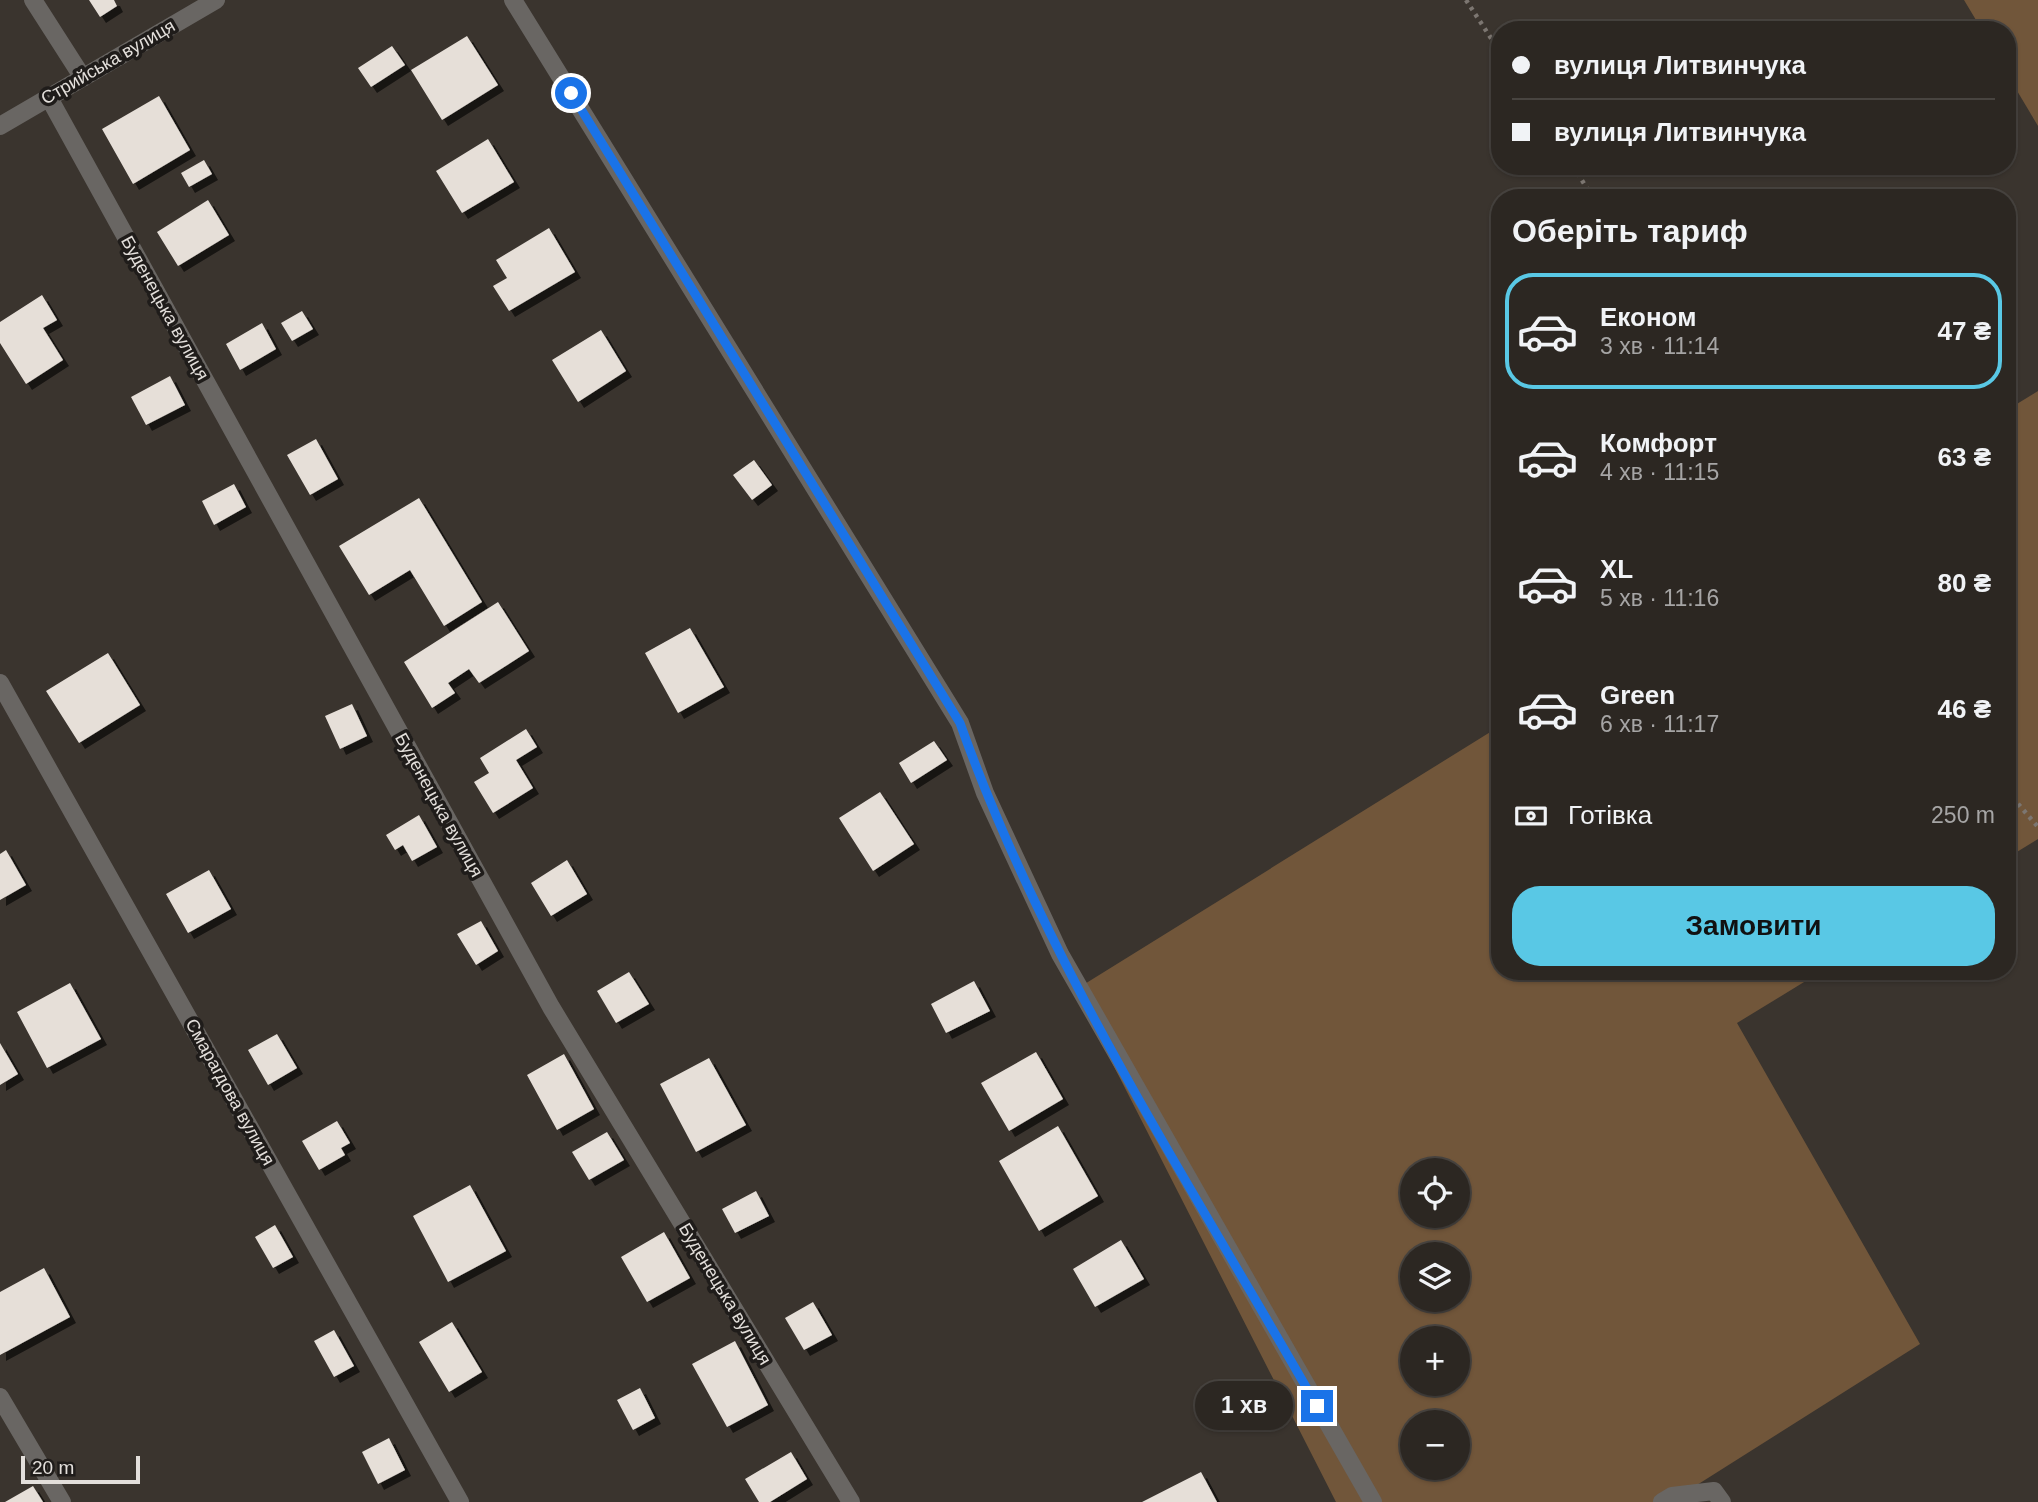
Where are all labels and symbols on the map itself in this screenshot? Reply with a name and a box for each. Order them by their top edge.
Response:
street label: Стрийська вулиця [37,15,179,109]
route start [555,77,587,109]
street label: Буденецька вулиця [117,232,213,384]
street label: Буденецька вулиця [391,729,487,881]
street label: Смарагдова вулиця [181,1015,279,1169]
street label: Буденецька вулиця [675,1220,775,1368]
callout: 1 хв [1194,1382,1292,1430]
route end [1301,1390,1333,1422]
scale bar [21,1453,140,1485]

